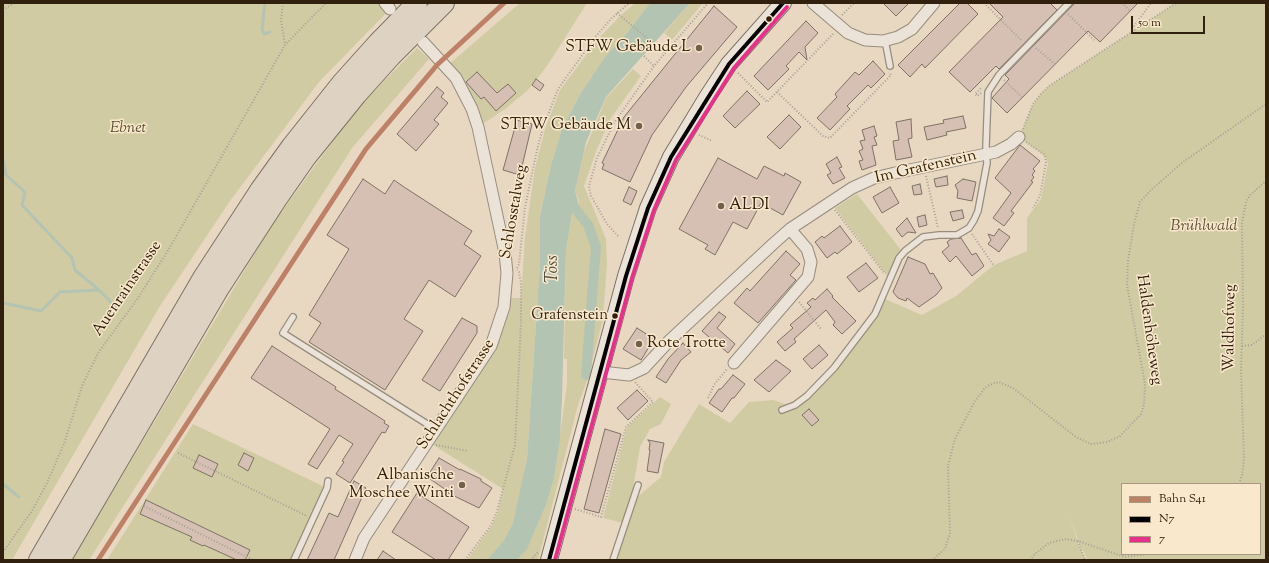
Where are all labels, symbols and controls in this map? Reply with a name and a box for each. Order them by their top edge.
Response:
scale bar [1133,8,1207,34]
unlabelled marker [764,14,774,24]
text: 50 m [1138,14,1161,32]
place label: STFW Gebäude L [565,38,691,58]
marker: STFW Gebäude L [694,43,704,53]
place label: STFW Gebäude M [500,116,631,136]
park label: Ebnet [110,119,146,139]
marker: STFW Gebäude M [634,121,644,131]
street label: Im Grafenstein [873,147,979,189]
street label: Schlosstalweg [497,163,533,261]
place label: ALDI [729,196,770,216]
marker: ALDI [716,201,726,211]
park label: Brühlwald [1171,217,1237,237]
street label: Auenrainstrasse [89,238,167,340]
water label: Töss [544,255,564,283]
street label: Haldenhöheweg [1131,274,1165,386]
street label: Waldhofweg [1221,284,1241,372]
place label: Grafenstein [531,307,608,325]
marker: Grafenstein [610,311,620,321]
place label: Rote Trotte [647,334,726,354]
street label: Schlachthofstrasse [414,336,500,454]
marker: Rote Trotte [634,339,644,349]
place label: Albanische Moschee Winti [349,466,454,504]
marker: Albanische Moschee Winti [457,480,467,490]
legend [1121,483,1261,555]
text: Bahn S41 [1159,490,1206,508]
text: N7 [1159,510,1175,528]
text: 7 [1159,530,1165,548]

